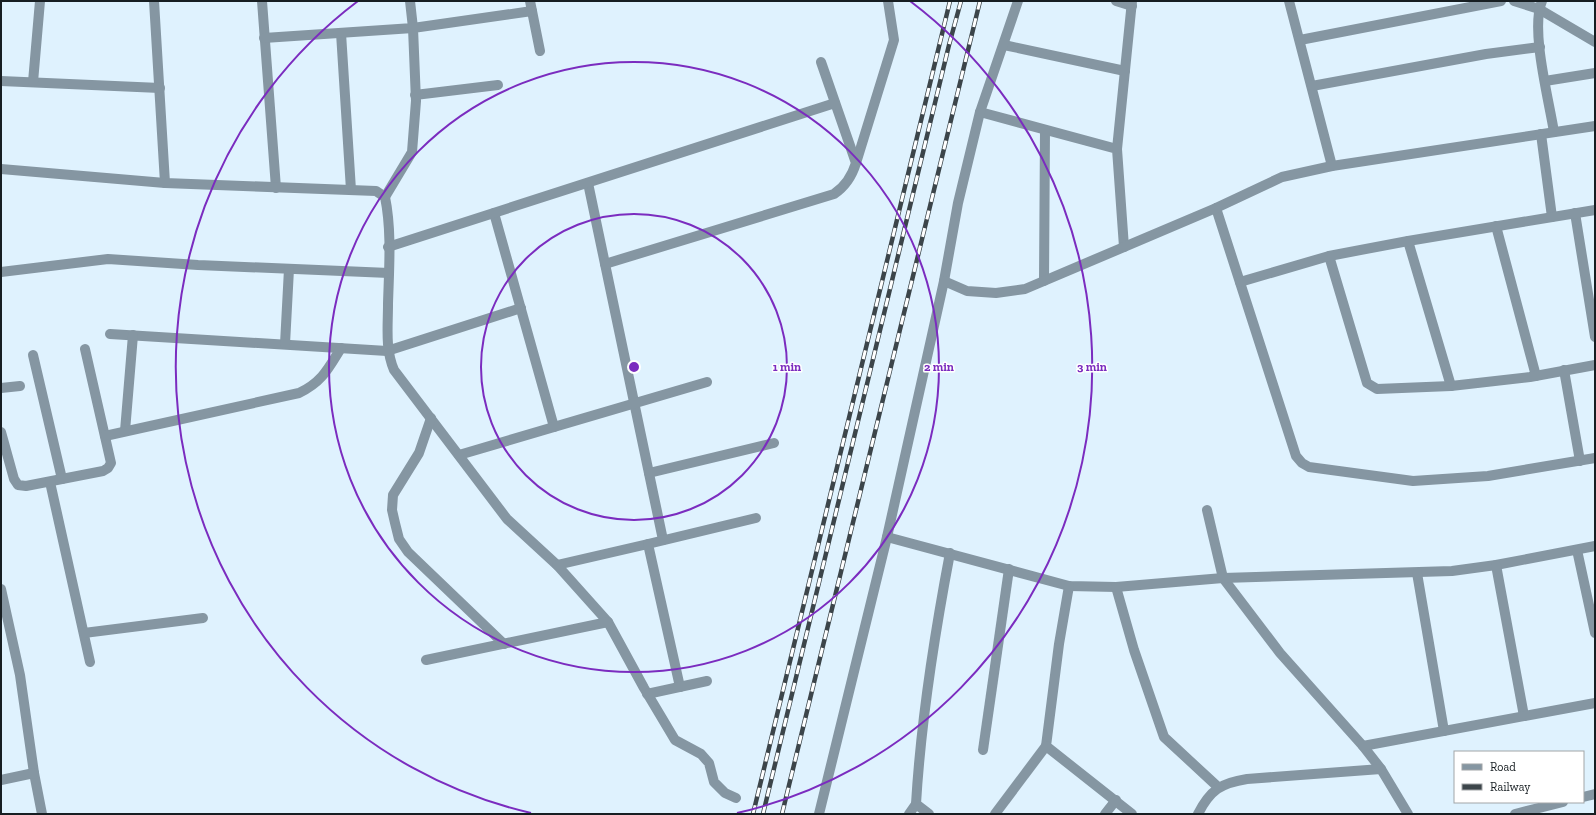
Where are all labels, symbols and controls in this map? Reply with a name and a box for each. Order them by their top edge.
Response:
centre of rings [627,360,641,374]
text: 1 min [773,360,801,374]
text: 2 min [924,360,954,374]
text: 3 min [1077,360,1107,374]
legend [1454,751,1584,803]
text: Road [1490,760,1516,774]
text: Railway [1490,780,1531,794]

